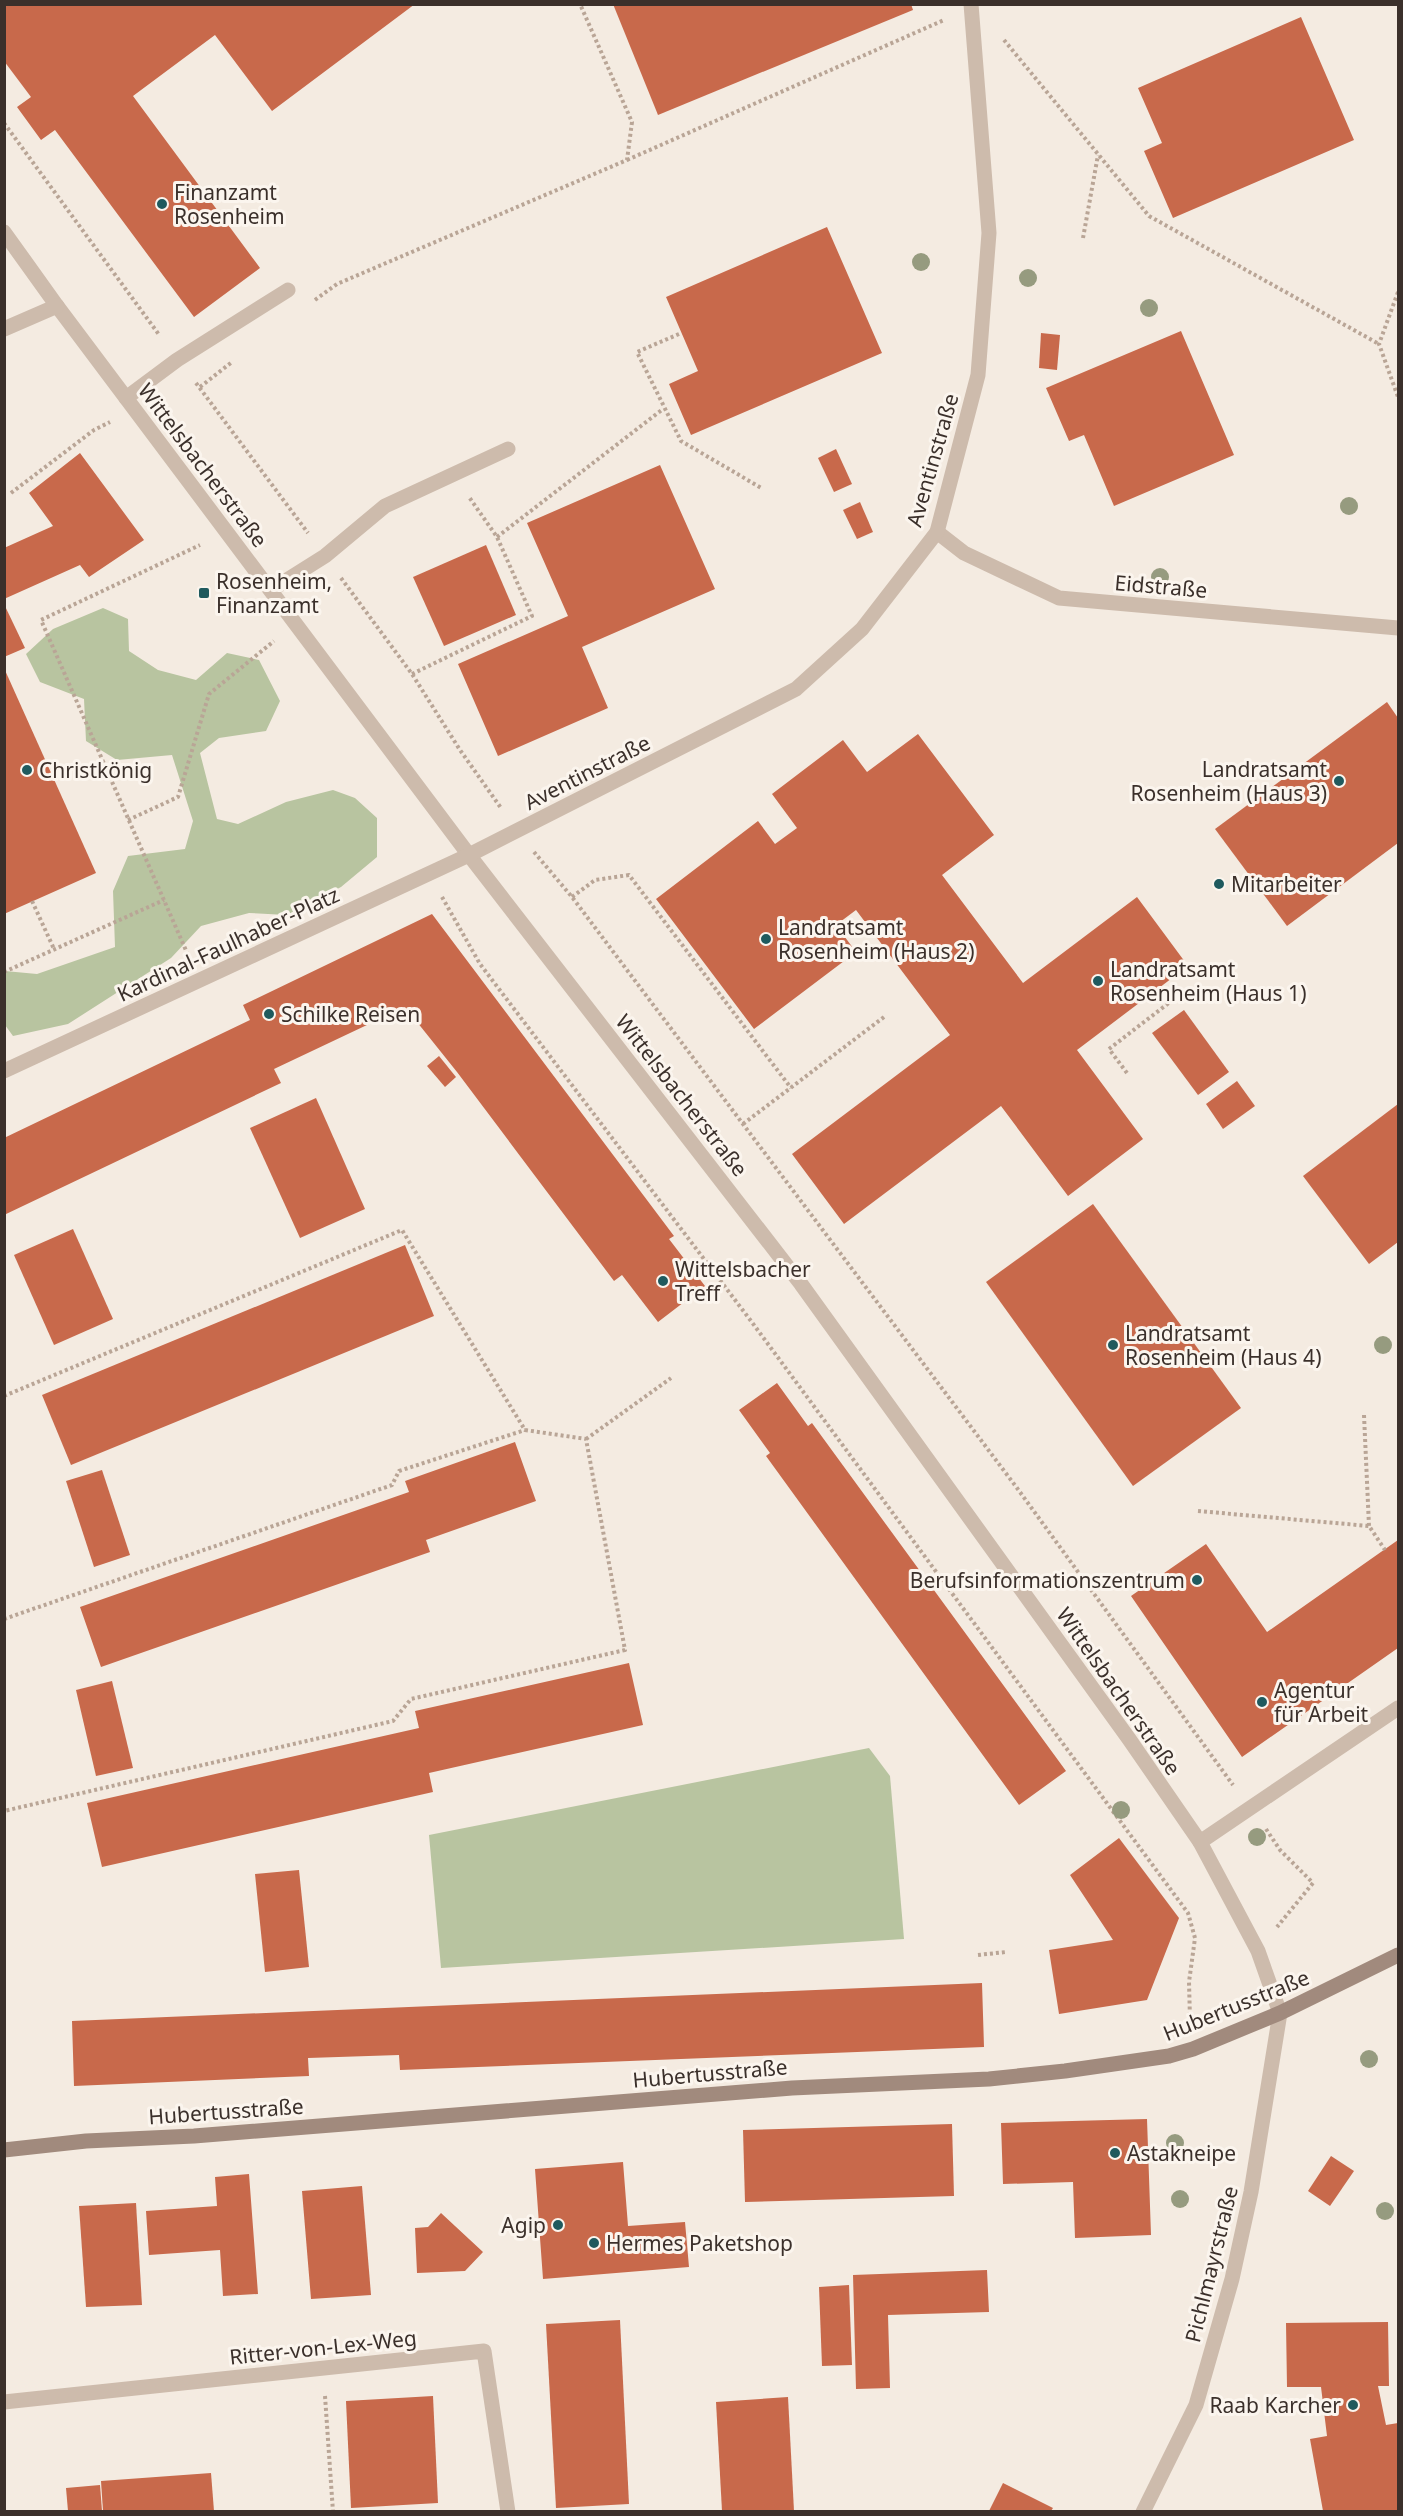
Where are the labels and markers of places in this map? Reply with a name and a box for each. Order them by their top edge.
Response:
place label: Finanzamt Rosenheim [174,178,285,230]
marker: Finanzamt Rosenheim [155,197,169,211]
place label: Rosenheim, Finanzamt [216,567,332,619]
marker: Rosenheim, Finanzamt [197,586,211,600]
place label: Landratsamt Rosenheim (Haus 3) [1131,755,1327,807]
place label: Christkönig [39,756,152,784]
marker: Christkönig [20,763,34,777]
marker: Landratsamt Rosenheim (Haus 3) [1332,774,1346,788]
place label: Mitarbeiter [1231,870,1342,898]
marker: Mitarbeiter [1212,877,1226,891]
place label: Landratsamt Rosenheim (Haus 2) [778,913,974,965]
marker: Landratsamt Rosenheim (Haus 2) [759,932,773,946]
place label: Landratsamt Rosenheim (Haus 1) [1110,955,1306,1007]
marker: Landratsamt Rosenheim (Haus 1) [1091,974,1105,988]
place label: Schilke Reisen [281,1000,420,1028]
marker: Schilke Reisen [262,1007,276,1021]
place label: Wittelsbacher Treff [675,1255,811,1307]
marker: Wittelsbacher Treff [656,1274,670,1288]
place label: Landratsamt Rosenheim (Haus 4) [1125,1319,1321,1371]
marker: Landratsamt Rosenheim (Haus 4) [1106,1338,1120,1352]
place label: Berufsinformationszentrum [910,1566,1185,1594]
marker: Berufsinformationszentrum [1190,1573,1204,1587]
place label: Agentur für Arbeit [1274,1676,1369,1728]
marker: Agentur für Arbeit [1255,1695,1269,1709]
place label: Astakneipe [1127,2139,1236,2167]
marker: Astakneipe [1108,2146,1122,2160]
place label: Agip [501,2211,546,2239]
marker: Agip [551,2218,565,2232]
place label: Hermes Paketshop [606,2229,793,2257]
marker: Hermes Paketshop [587,2236,601,2250]
place label: Raab Karcher [1209,2391,1341,2419]
marker: Raab Karcher [1346,2398,1360,2412]

